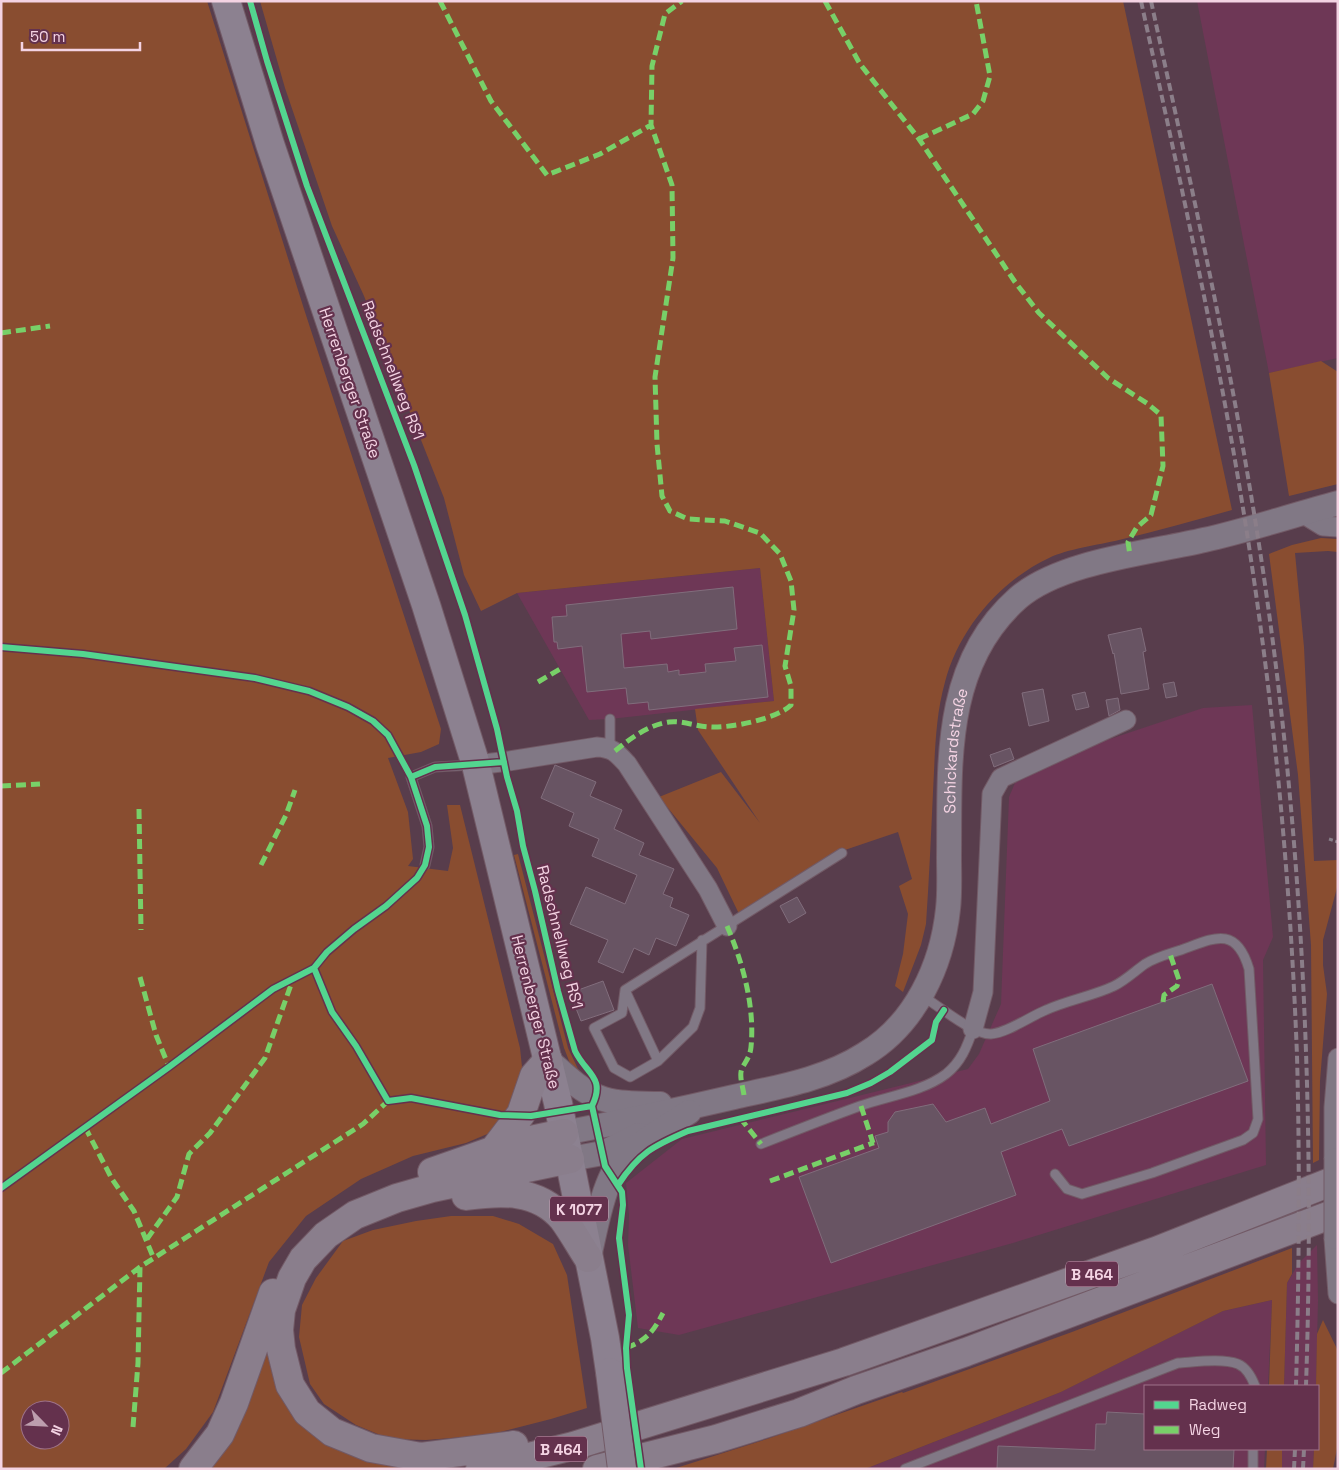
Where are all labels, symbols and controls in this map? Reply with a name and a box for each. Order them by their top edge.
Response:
scale bar [22,20,140,52]
text: 50 m [30,27,65,46]
street label: Radschnellweg RS1 [357,297,429,443]
street label: Herrenberger Straße [314,305,386,461]
street label: Schickardstraße [939,685,972,814]
street label: Radschnellweg RS1 [532,863,588,1011]
street label: Herrenberger Straße [507,933,565,1091]
road number: K 1077 [550,1196,608,1222]
road number: B 464 [1066,1262,1118,1286]
legend [1144,1385,1319,1450]
text: Radweg [1189,1395,1247,1414]
north arrow [20,1400,70,1450]
text: Weg [1189,1420,1220,1439]
text: N [47,1422,67,1438]
road number: B 464 [535,1436,587,1462]

